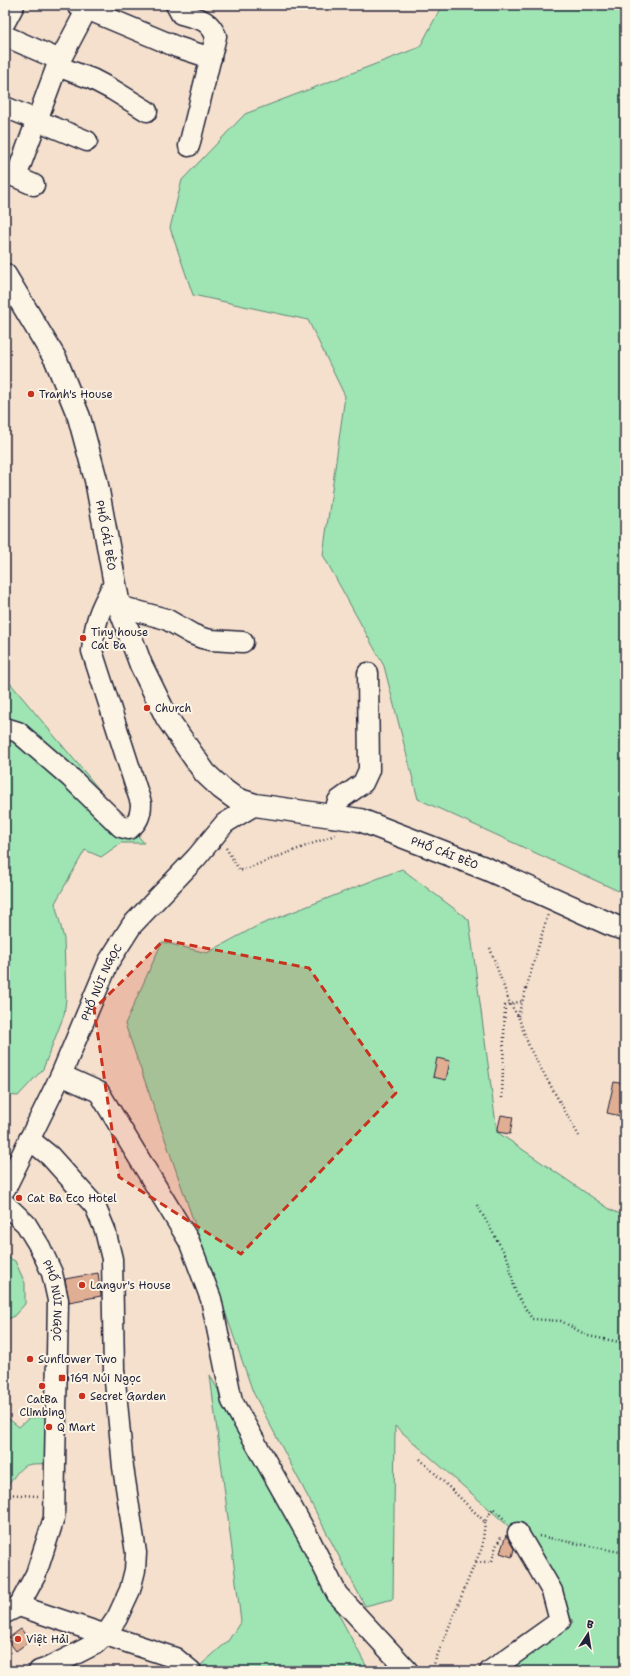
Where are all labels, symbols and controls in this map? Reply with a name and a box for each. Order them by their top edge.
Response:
place label: Tranh's House [39,387,113,402]
marker: Tranh's House [26,389,36,399]
street label: PHỐ CÁI BÈO [92,499,119,572]
place label: Tiny house Cat Ba [91,625,148,653]
marker: Tiny house Cat Ba [78,633,88,643]
place label: Church [155,701,191,716]
marker: Church [142,703,152,713]
street label: PHỐ CÁI BÈO [409,833,480,873]
street label: PHỐ NÚI NGỌC [78,941,126,1023]
place label: Cat Ba Eco Hotel [27,1191,117,1206]
marker: Cat Ba Eco Hotel [14,1193,24,1203]
street label: PHỐ NÚI NGỌC [39,1257,66,1342]
place label: Langur's House [90,1278,171,1293]
marker: Langur's House [77,1280,87,1290]
place label: Sunflower Two [38,1352,117,1367]
marker: Sunflower Two [25,1354,35,1364]
place label: 169 Núi Ngọc [70,1371,142,1386]
marker: 169 Núi Ngọc [57,1373,67,1383]
marker: CatBa Climbing [37,1381,47,1391]
place label: Secret Garden [90,1389,166,1404]
marker: Secret Garden [77,1391,87,1401]
place label: CatBa Climbing [19,1392,65,1420]
place label: Q Mart [57,1420,96,1435]
marker: Q Mart [44,1422,54,1432]
north arrow [568,1614,608,1654]
text: B [585,1617,595,1633]
place label: Việt Hải [26,1632,69,1647]
marker: Việt Hải [13,1634,23,1644]

